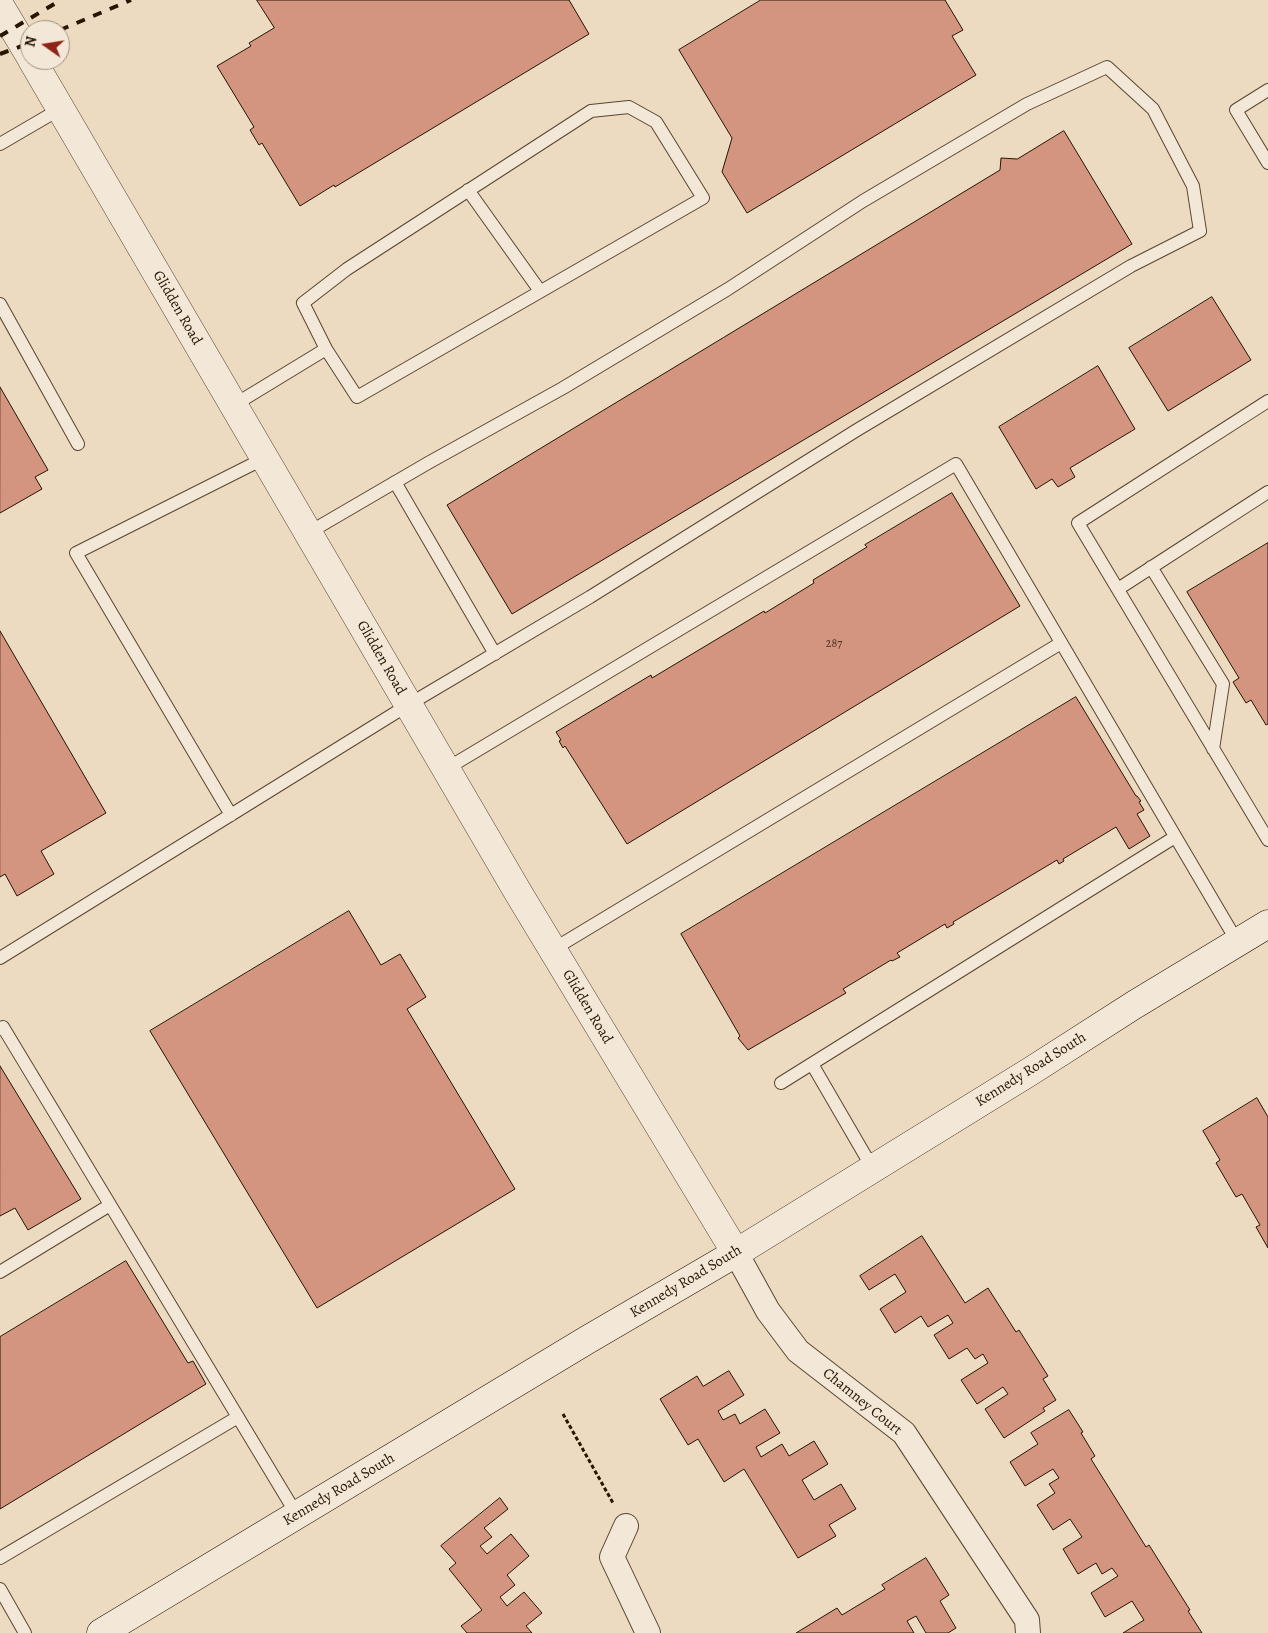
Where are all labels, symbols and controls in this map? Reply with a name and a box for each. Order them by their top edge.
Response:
north arrow [20,20,70,70]
text: N [20,35,41,49]
street label: Glidden Road [148,268,206,348]
street label: Glidden Road [352,618,410,698]
house number: 287 [826,637,842,651]
street label: Glidden Road [558,967,616,1047]
street label: Kennedy Road South [972,1029,1090,1111]
street label: Kennedy Road South [627,1242,745,1322]
street label: Chamney Court [819,1365,905,1439]
street label: Kennedy Road South [280,1450,398,1530]

